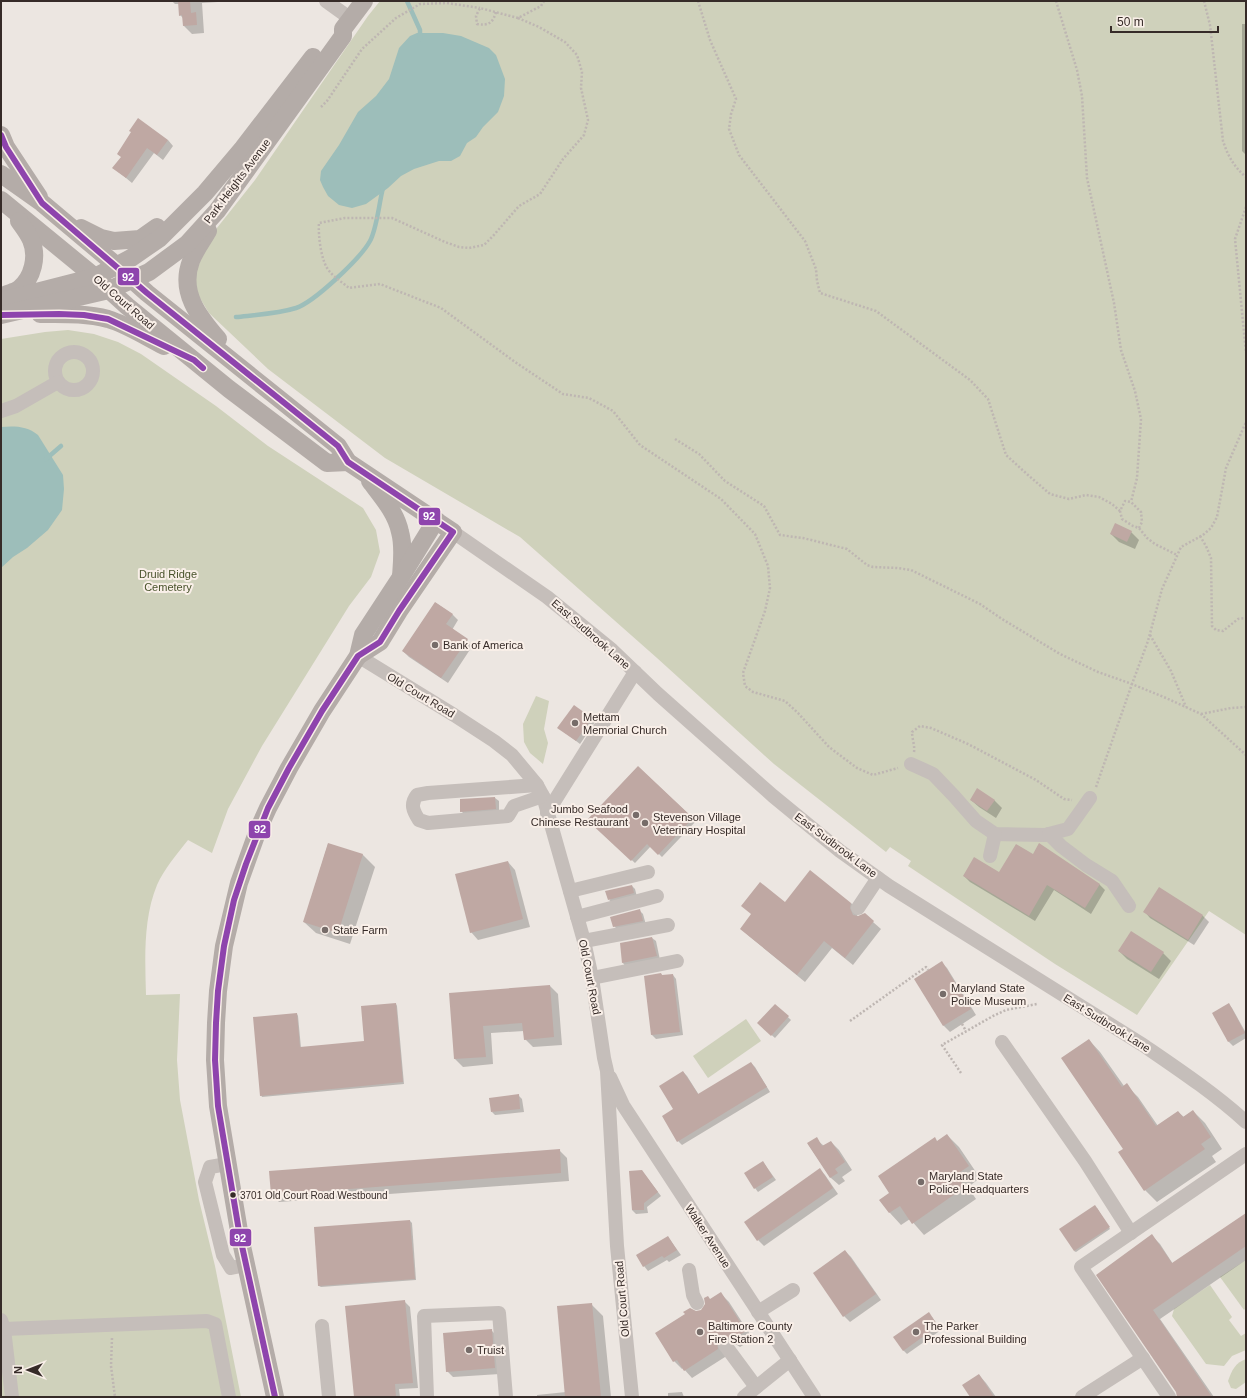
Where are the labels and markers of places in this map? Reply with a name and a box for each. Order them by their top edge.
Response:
place label: Bank of America [443,639,524,651]
marker: Bank of America [430,640,440,650]
place label: Mettam Memorial Church [583,711,667,736]
marker: Mettam Memorial Church [570,718,580,728]
place label: Jumbo Seafood Chinese Restaurant [531,803,628,828]
marker: Jumbo Seafood Chinese Restaurant [631,810,641,820]
place label: Stevenson Village Veterinary Hospital [653,811,745,836]
marker: Stevenson Village Veterinary Hospital [640,818,650,828]
place label: State Farm [333,924,387,936]
marker: State Farm [320,925,330,935]
place label: Maryland State Police Museum [951,982,1026,1007]
marker: Maryland State Police Museum [938,989,948,999]
place label: Maryland State Police Headquarters [929,1170,1029,1195]
marker: Maryland State Police Headquarters [916,1177,926,1187]
marker: 3701 Old Court Road Westbound [228,1190,238,1200]
place label: 3701 Old Court Road Westbound [240,1190,388,1201]
place label: Baltimore County Fire Station 2 [708,1320,793,1345]
place label: The Parker Professional Building [924,1320,1027,1345]
marker: Baltimore County Fire Station 2 [695,1327,705,1337]
marker: The Parker Professional Building [911,1327,921,1337]
place label: Truist [477,1344,504,1356]
marker: Truist [464,1345,474,1355]

